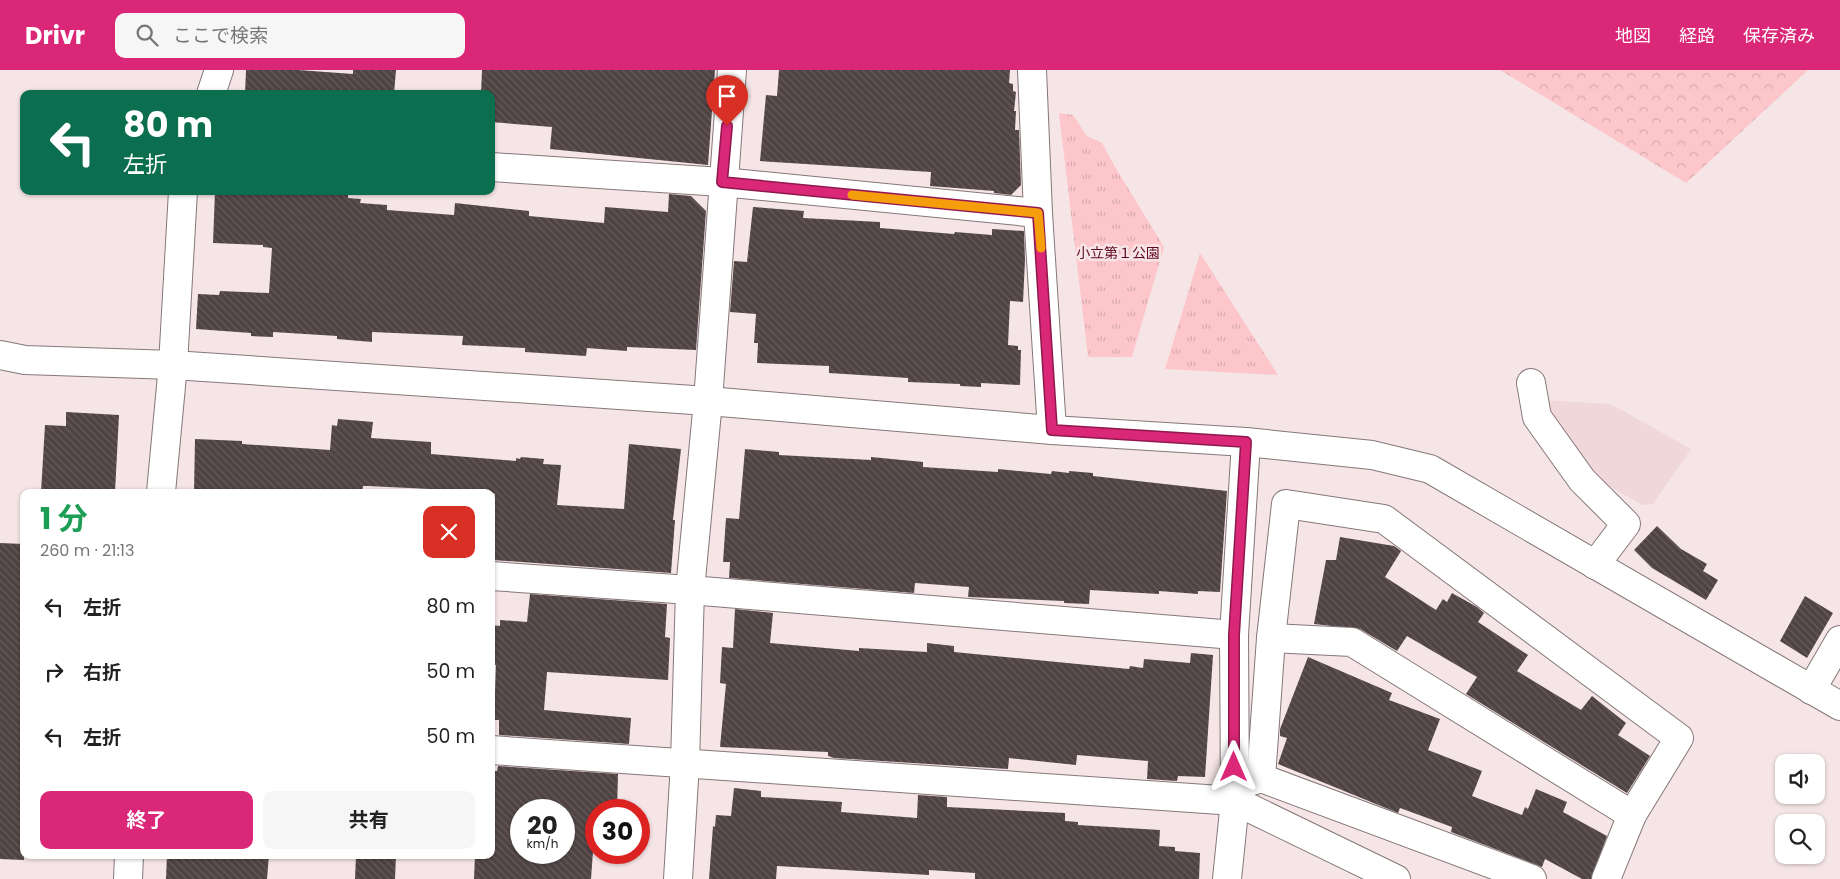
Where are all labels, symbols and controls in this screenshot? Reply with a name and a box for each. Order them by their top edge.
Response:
search box [115,13,465,58]
text: Drivr [25,19,85,52]
icon: search [133,21,161,49]
text: ここで検索 [173,22,268,49]
text: 地図 [1615,23,1651,48]
text: 経路 [1679,23,1715,48]
text: 保存済み [1743,23,1815,48]
pin [706,75,748,126]
icon: arrive [713,82,741,110]
text: 80 m [123,100,213,149]
icon: left [40,110,105,175]
text: 左折 [123,149,167,180]
park label: 小立第１公園 [1076,243,1160,263]
text: 1 分 [40,497,88,540]
button: close [423,506,475,558]
text: 260 m · 21:13 [40,539,134,562]
icon: left [40,593,68,621]
text: 80 m [426,593,475,620]
text: 左折 [83,594,121,621]
icon: right [40,658,68,686]
text: 50 m [426,658,475,685]
text: 右折 [83,659,121,686]
icon: left [40,723,68,751]
text: 50 m [426,723,475,750]
text: 左折 [83,724,121,751]
position arrow [1207,740,1259,792]
map controls [1775,754,1825,864]
button: sound [1775,754,1825,804]
button: 終了 [40,791,253,849]
button: 共有 [263,791,475,849]
speed limit sign: 30 [585,799,650,864]
text: 20 [527,808,558,843]
button: search [1775,814,1825,864]
text: km/h [527,835,558,852]

